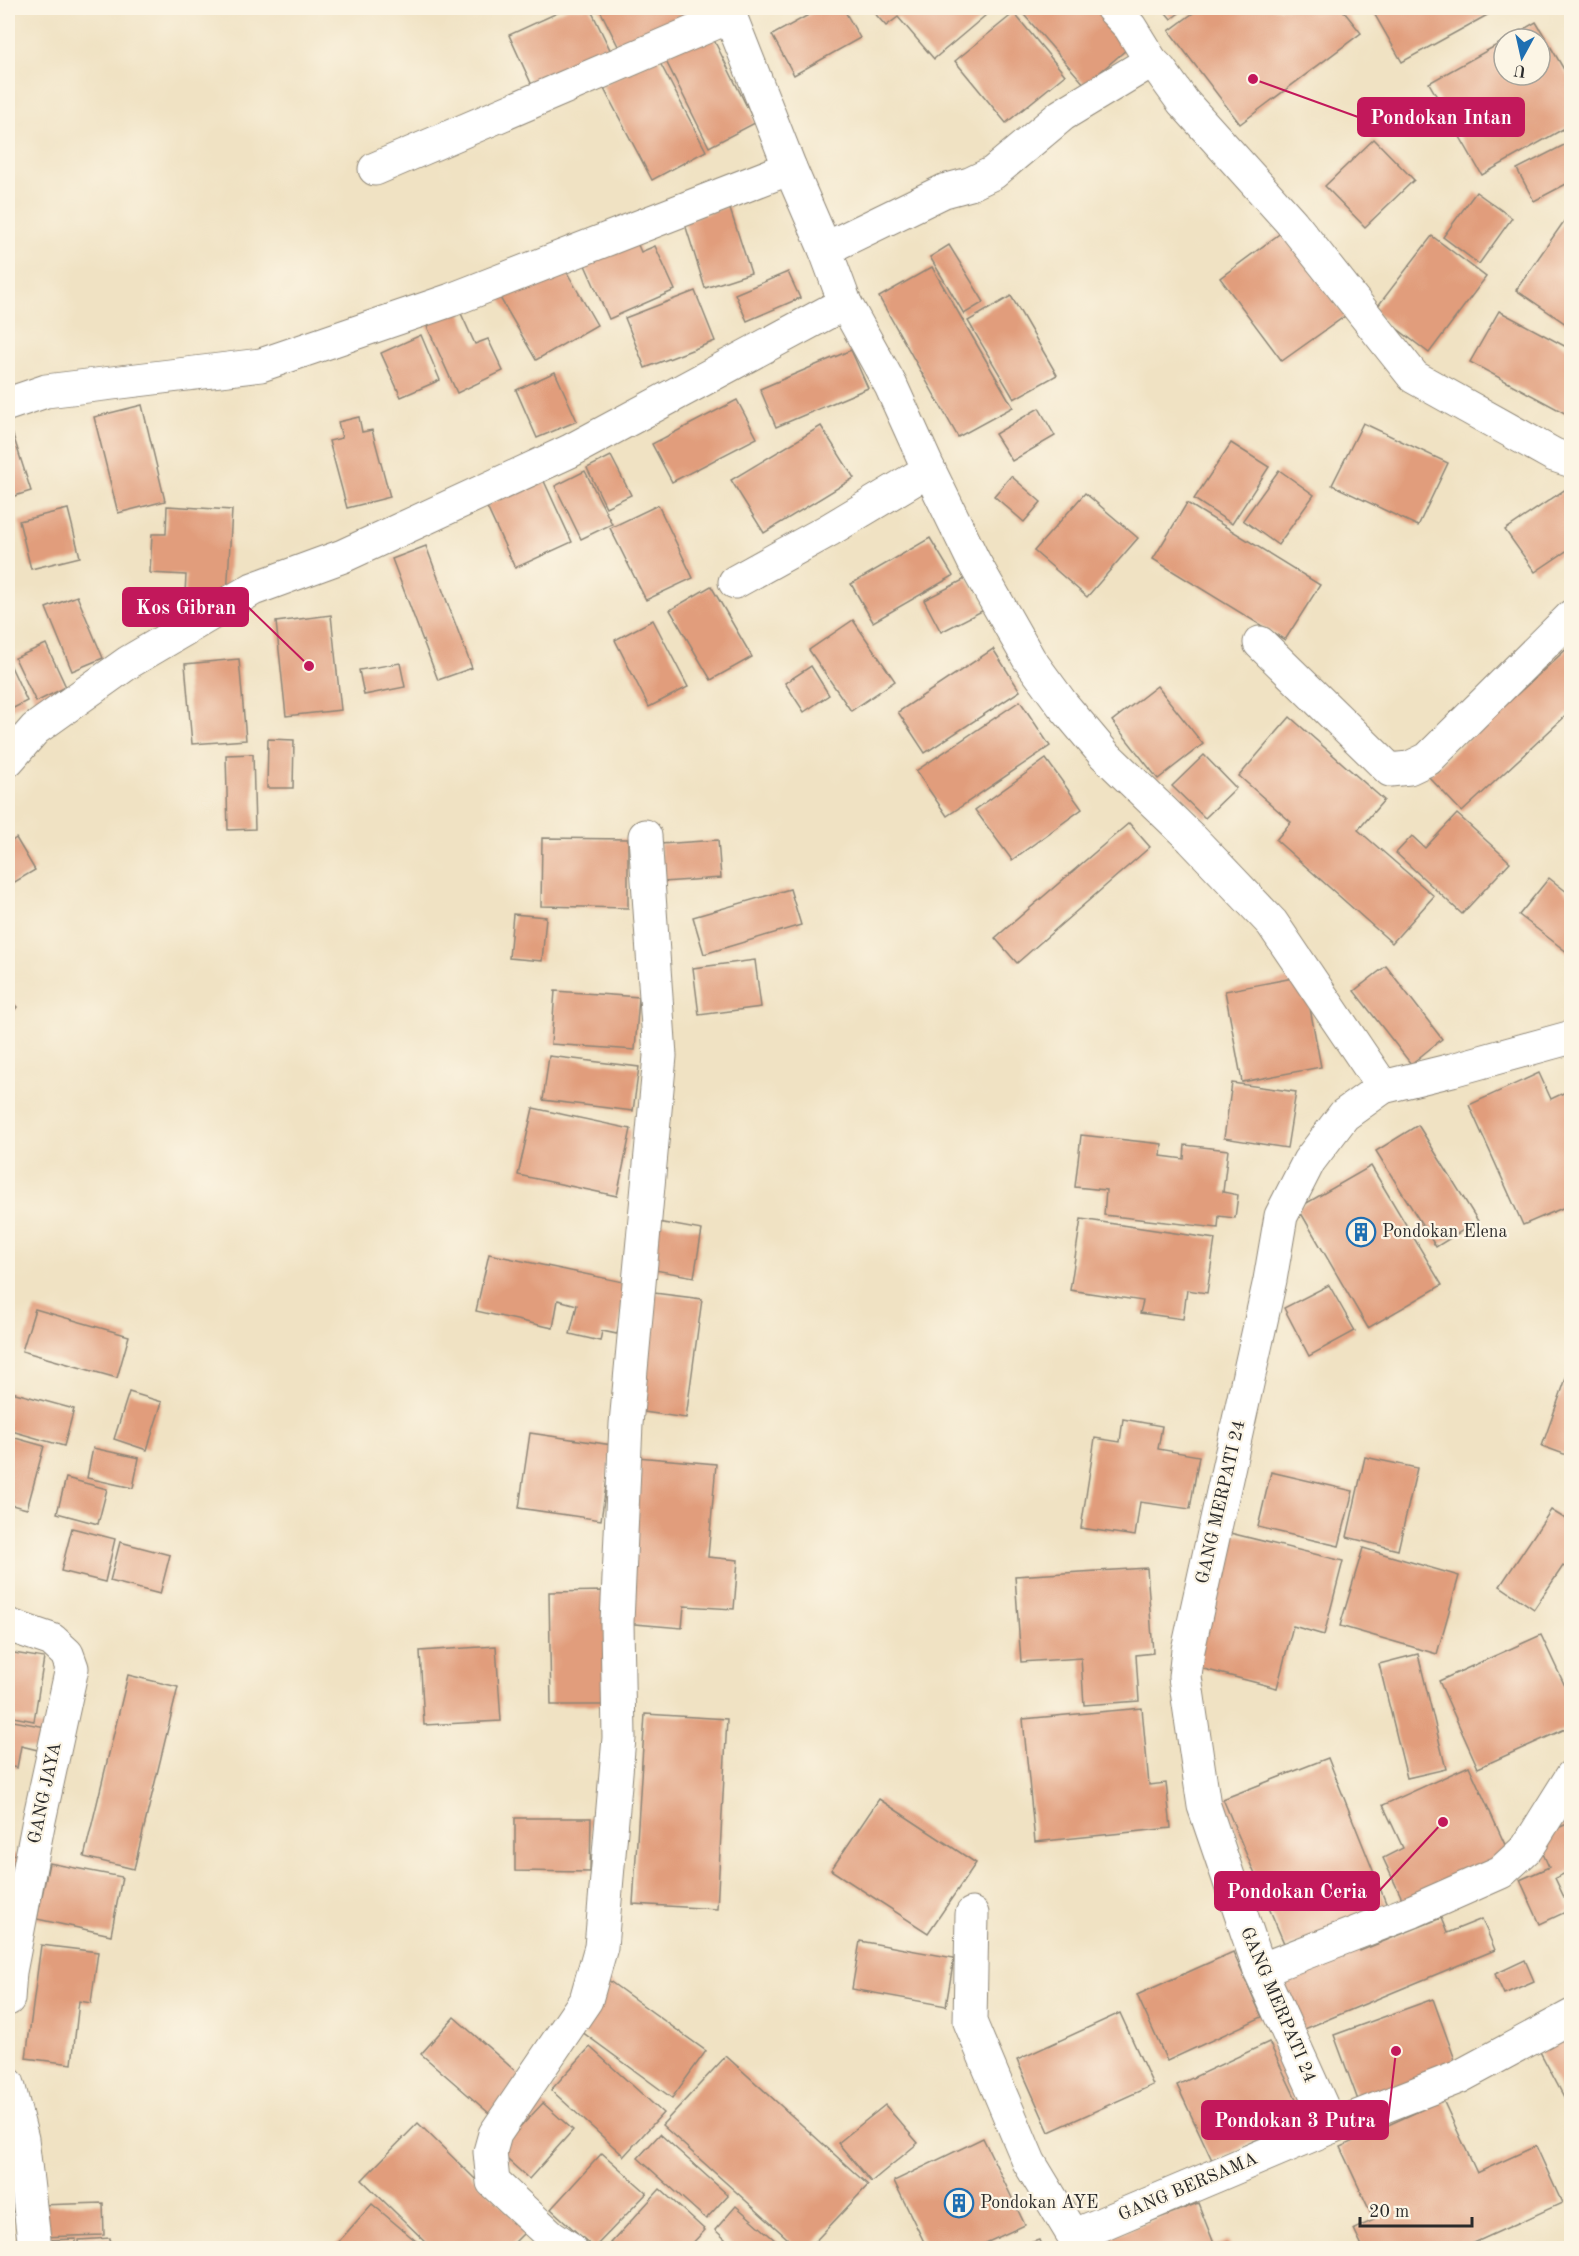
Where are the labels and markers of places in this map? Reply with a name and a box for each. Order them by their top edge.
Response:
callout: Pondokan Intan [1358,98,1524,136]
callout: Kos Gibran [123,588,248,626]
building icon: Pondokan Elena [1345,1216,1377,1248]
place label: Pondokan Elena [1382,1223,1508,1241]
callout: Pondokan Ceria [1215,1872,1379,1910]
callout: Pondokan 3 Putra [1202,2101,1388,2139]
building icon: Pondokan AYE [943,2187,975,2219]
place label: Pondokan AYE [980,2194,1098,2212]

